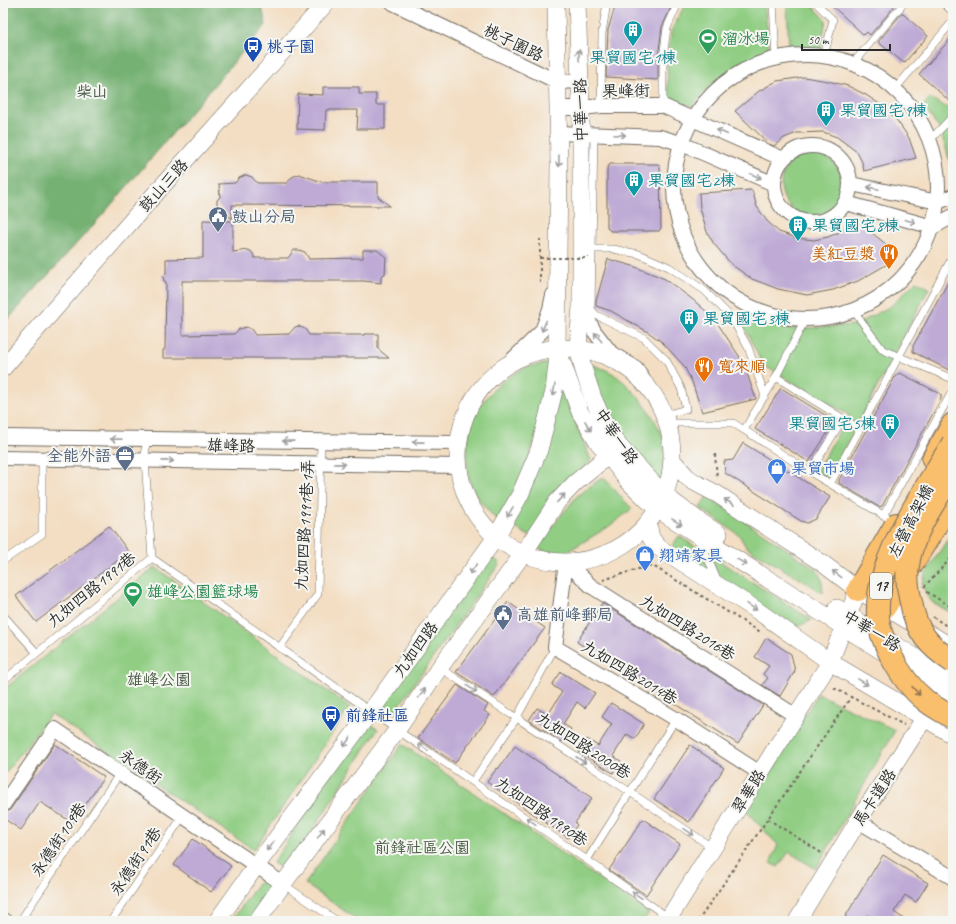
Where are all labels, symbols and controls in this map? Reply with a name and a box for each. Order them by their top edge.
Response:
building icon: 果貿國宅1棟 [622,19,644,47]
street label: 桃子園路 [480,20,547,66]
scale bar [802,26,890,52]
sports icon: 溜冰場 [697,27,719,55]
place label: 溜冰場 [722,29,770,49]
text: 50 m [808,32,830,48]
bus stop icon: 桃子園 [242,35,264,63]
place label: 桃子園 [267,37,315,57]
place label: 果貿國宅1棟 [589,48,678,68]
one-way arrow [575,49,583,62]
street label: 中華一路 [570,78,592,142]
street label: 果峰街 [602,81,650,101]
park label: 柴山 [76,82,108,102]
building icon: 果貿國宅9棟 [815,99,837,127]
place label: 果貿國宅9棟 [840,101,928,121]
one-way arrow [716,128,728,135]
one-way arrow [613,131,626,139]
one-way arrow [555,154,563,167]
street label: 鼓山三路 [135,155,193,216]
building icon: 果貿國宅2棟 [623,169,645,197]
place label: 果貿國宅2棟 [648,171,736,191]
one-way arrow [750,173,762,180]
one-way arrow [867,184,880,192]
public building icon: 鼓山分局 [207,205,229,233]
place label: 鼓山分局 [232,207,296,227]
building icon: 果貿國宅8棟 [787,214,809,242]
place label: 果貿國宅8棟 [812,216,900,236]
one-way arrow [904,218,917,225]
restaurant icon: 美紅豆漿 [878,242,900,270]
place label: 美紅豆漿 [811,244,875,264]
building icon: 果貿國宅3棟 [678,307,700,335]
place label: 果貿國宅3棟 [703,309,791,329]
one-way arrow [539,319,547,331]
one-way arrow [594,332,603,343]
restaurant icon: 寬來順 [693,355,715,383]
place label: 寬來順 [718,357,766,377]
one-way arrow [549,383,557,396]
street label: 中華一路 [590,404,642,469]
building icon: 果貿國宅5棟 [879,412,901,440]
place label: 果貿國宅5棟 [789,414,877,434]
one-way arrow [585,420,593,432]
one-way arrow [110,435,123,443]
street label: 雄峰路 [207,436,255,456]
one-way arrow [282,437,295,445]
one-way arrow [412,438,425,446]
office icon: 全能外語 [114,444,136,472]
place label: 全能外語 [47,446,111,466]
one-way arrow [161,457,174,465]
shop icon: 果貿市場 [766,457,788,485]
street label: 九如四路1991巷1弄 [292,459,318,591]
place label: 果貿市場 [791,459,855,479]
one-way arrow [333,460,346,468]
street label: 左營高架橋 [884,481,938,562]
one-way arrow [556,493,565,503]
one-way arrow [724,498,735,506]
one-way arrow [506,506,514,518]
one-way arrow [671,518,683,526]
shop icon: 翔靖家具 [634,544,656,572]
place label: 翔靖家具 [659,546,723,566]
street label: 九如四路1991巷 [43,548,140,632]
one-way arrow [736,559,748,567]
one-way arrow [469,563,477,574]
one-way arrow [832,570,843,579]
road number: 17 [870,573,892,599]
sports icon: 雄峰公園籃球場 [122,580,144,608]
place label: 雄峰公園籃球場 [147,582,259,602]
street label: 九如四路2016巷 [636,591,739,665]
public building icon: 高雄前峰郵局 [492,603,514,631]
one-way arrow [746,603,757,611]
place label: 高雄前峰郵局 [517,605,613,625]
street label: 中華一路 [839,605,904,656]
street label: 九如四路 [389,618,443,681]
street label: 九如四路2014巷 [578,636,681,709]
park label: 雄峰公園 [127,670,191,690]
one-way arrow [857,678,868,686]
one-way arrow [466,685,477,693]
one-way arrow [912,686,921,696]
one-way arrow [418,688,426,699]
bus stop icon: 前鋒社區 [320,704,342,732]
place label: 前鋒社區 [345,706,409,726]
street label: 九如四路2000巷 [532,708,635,784]
one-way arrow [343,736,352,747]
one-way arrow [418,743,429,751]
street label: 永德街 [115,745,166,789]
one-way arrow [575,756,586,764]
street label: 馬卡道路 [849,765,901,830]
street label: 翠華路 [728,766,770,817]
street label: 九如四路1990巷 [491,772,592,851]
street label: 永德街109巷 [27,798,91,881]
one-way arrow [525,817,536,825]
street label: 永德街91巷 [106,823,166,900]
one-way arrow [317,827,325,838]
one-way arrow [684,828,695,836]
park label: 前鋒社區公園 [374,838,470,858]
one-way arrow [266,841,274,852]
one-way arrow [632,891,643,899]

